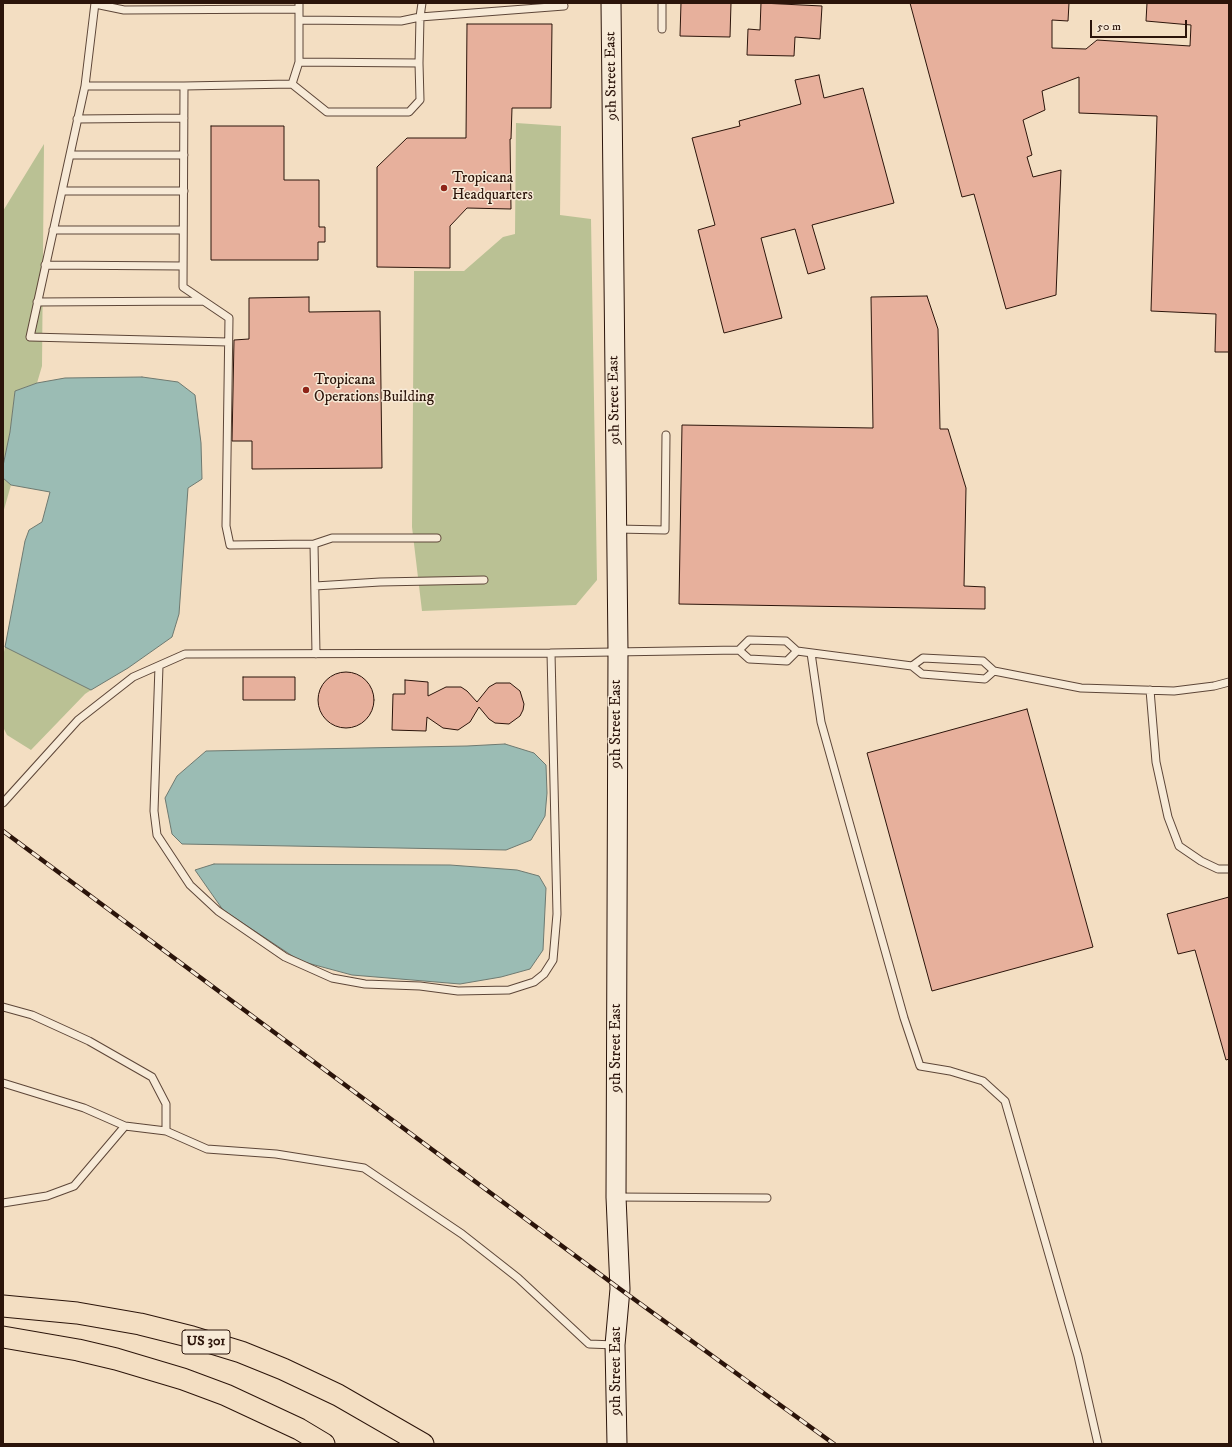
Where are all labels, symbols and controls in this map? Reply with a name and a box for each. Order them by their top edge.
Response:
scale bar [1092,12,1189,38]
text: 50 m [1097,19,1121,34]
street label: 9th Street East [602,31,622,121]
place label: Tropicana Headquarters [452,170,533,205]
marker: Tropicana Headquarters [439,183,449,193]
street label: 9th Street East [605,355,625,445]
place label: Tropicana Operations Building [314,372,434,407]
marker: Tropicana Operations Building [301,385,311,395]
street label: 9th Street East [608,680,626,768]
street label: 9th Street East [608,1004,626,1092]
street label: 9th Street East [608,1327,626,1415]
road number: US 301 [182,1330,230,1354]

